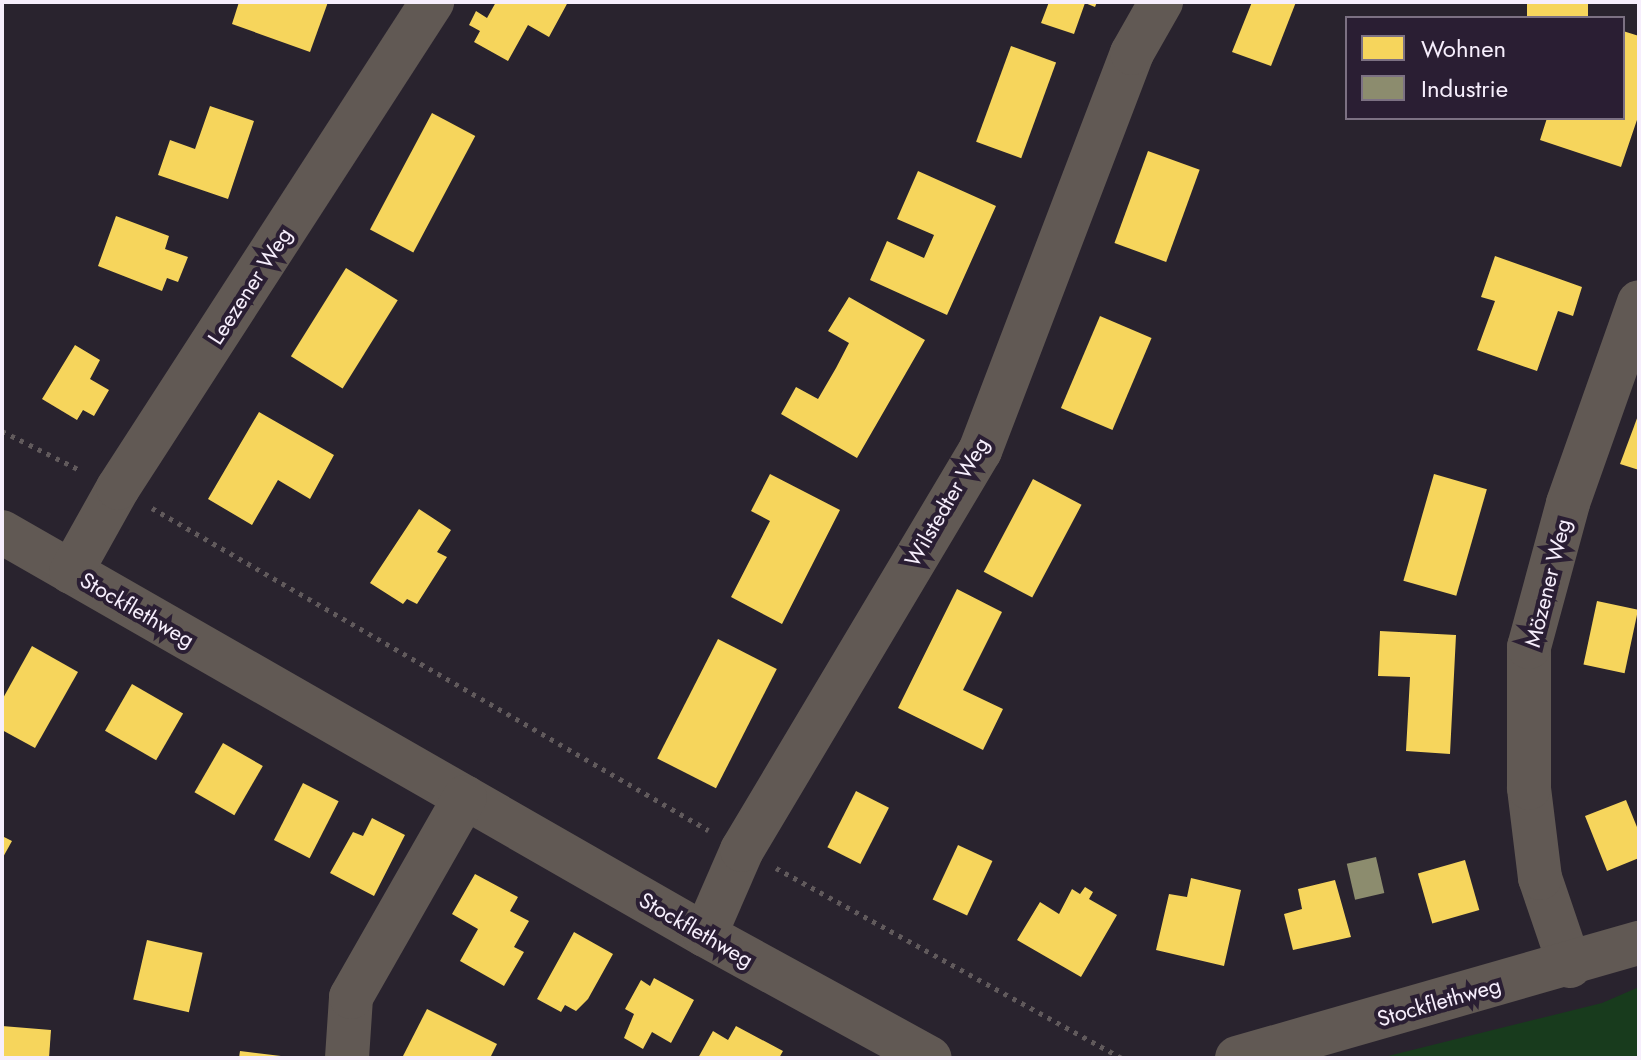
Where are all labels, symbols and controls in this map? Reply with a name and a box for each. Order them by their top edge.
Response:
legend [1345,16,1625,120]
text: Wohnen [1421,31,1506,66]
text: Industrie [1421,71,1508,106]
street label: Leezener Weg [202,223,298,349]
street label: Wilstedter Weg [899,433,995,571]
street label: Mözener Weg [1519,516,1577,650]
street label: Stockflethweg [75,567,199,653]
street label: Stockflethweg [634,887,758,973]
street label: Stockflethweg [1374,972,1504,1032]

